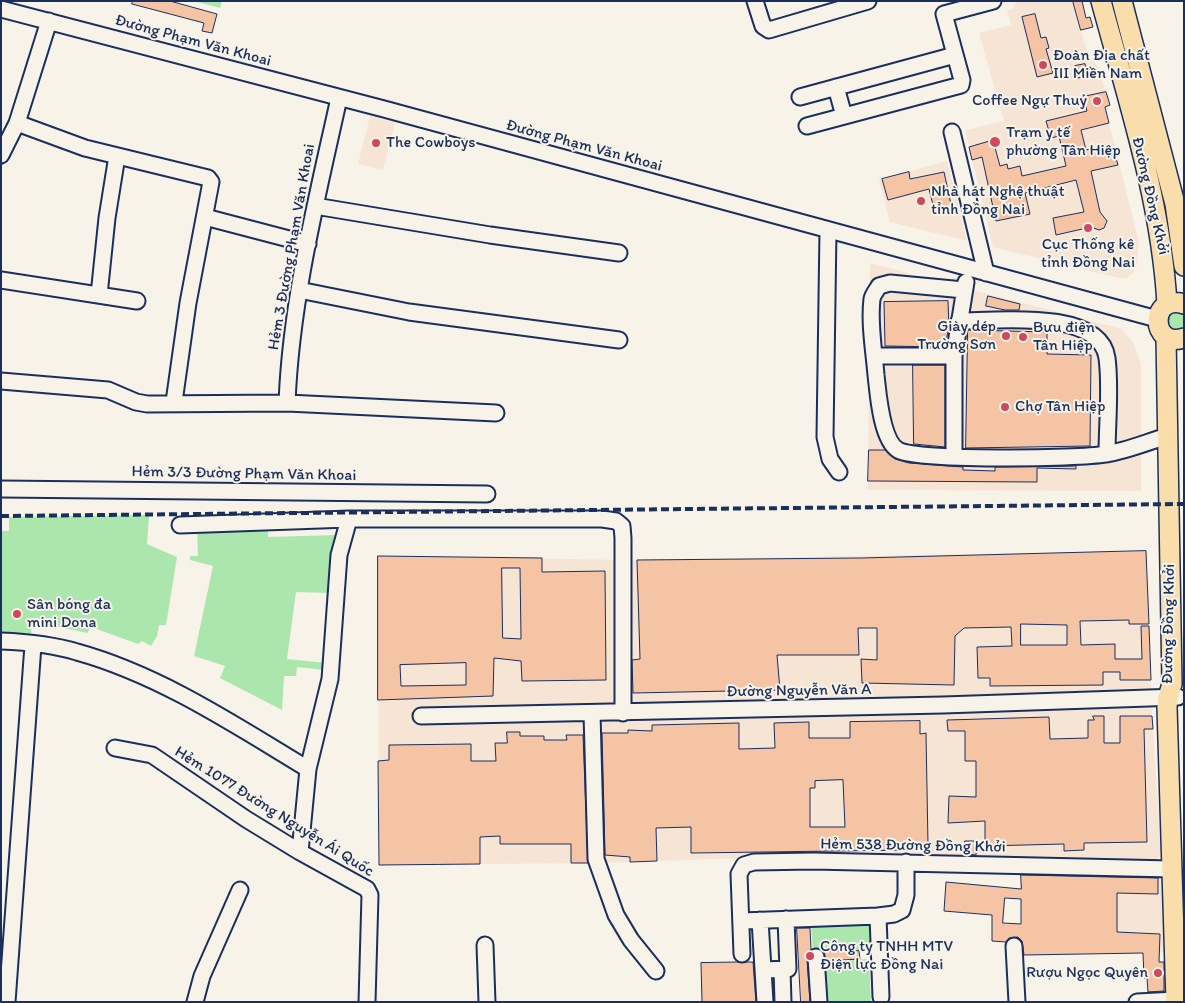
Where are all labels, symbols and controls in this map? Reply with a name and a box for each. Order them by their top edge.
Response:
street label: Đường Phạm Văn Khoai [113,11,273,71]
place label: Đoàn Địa chất III Miền Nam [1053,46,1150,84]
marker: Đoàn Địa chất III Miền Nam [1037,59,1049,71]
place label: Coffee Ngự Thuỷ [972,91,1087,111]
marker: Coffee Ngự Thuỷ [1091,95,1103,107]
street label: Đường Phạm Văn Khoai [504,116,664,176]
place label: Trạm y tế phường Tân Hiệp [1006,123,1121,161]
place label: The Cowboys [386,133,475,153]
marker: Trạm y tế phường Tân Hiệp [988,135,1002,149]
street label: Đường Đồng Khởi [1127,135,1173,257]
marker: The Cowboys [370,137,382,149]
street label: Hẻm 3 Đường Phạm Văn Khoai [264,142,320,352]
place label: Nhà hát Nghệ thuật tỉnh Đồng Nai [931,182,1065,220]
marker: Nhà hát Nghệ thuật tỉnh Đồng Nai [915,195,927,207]
marker: Cục Thống kê tỉnh Đồng Nai [1082,222,1094,234]
place label: Cục Thống kê tỉnh Đồng Nai [1041,235,1135,273]
place label: Giày dép Trường Sơn [917,317,996,355]
place label: Bưu điện Tân Hiệp [1033,318,1095,356]
marker: Giày dép Trường Sơn [1000,330,1012,342]
marker: Bưu điện Tân Hiệp [1017,331,1029,343]
place label: Chợ Tân Hiệp [1015,397,1105,417]
marker: Chợ Tân Hiệp [999,401,1011,413]
street label: Hẻm 3/3 Đường Phạm Văn Khoai [132,462,356,486]
street label: Đường Đồng Khởi [1158,564,1180,684]
place label: Sân bóng đa mini Dona [27,595,111,633]
marker: Sân bóng đa mini Dona [11,608,23,620]
street label: Đường Nguyễn Văn A [726,680,872,702]
street label: Hẻm 1077 Đường Nguyễn Ái Quốc [171,743,377,881]
street label: Hẻm 538 Đường Đồng Khởi [820,835,1006,857]
place label: Công ty TNHH MTV Điện lực Đồng Nai [820,937,953,975]
marker: Công ty TNHH MTV Điện lực Đồng Nai [804,950,816,962]
place label: Rượu Ngọc Quyên [1026,963,1148,983]
marker: Rượu Ngọc Quyên [1152,967,1164,979]

